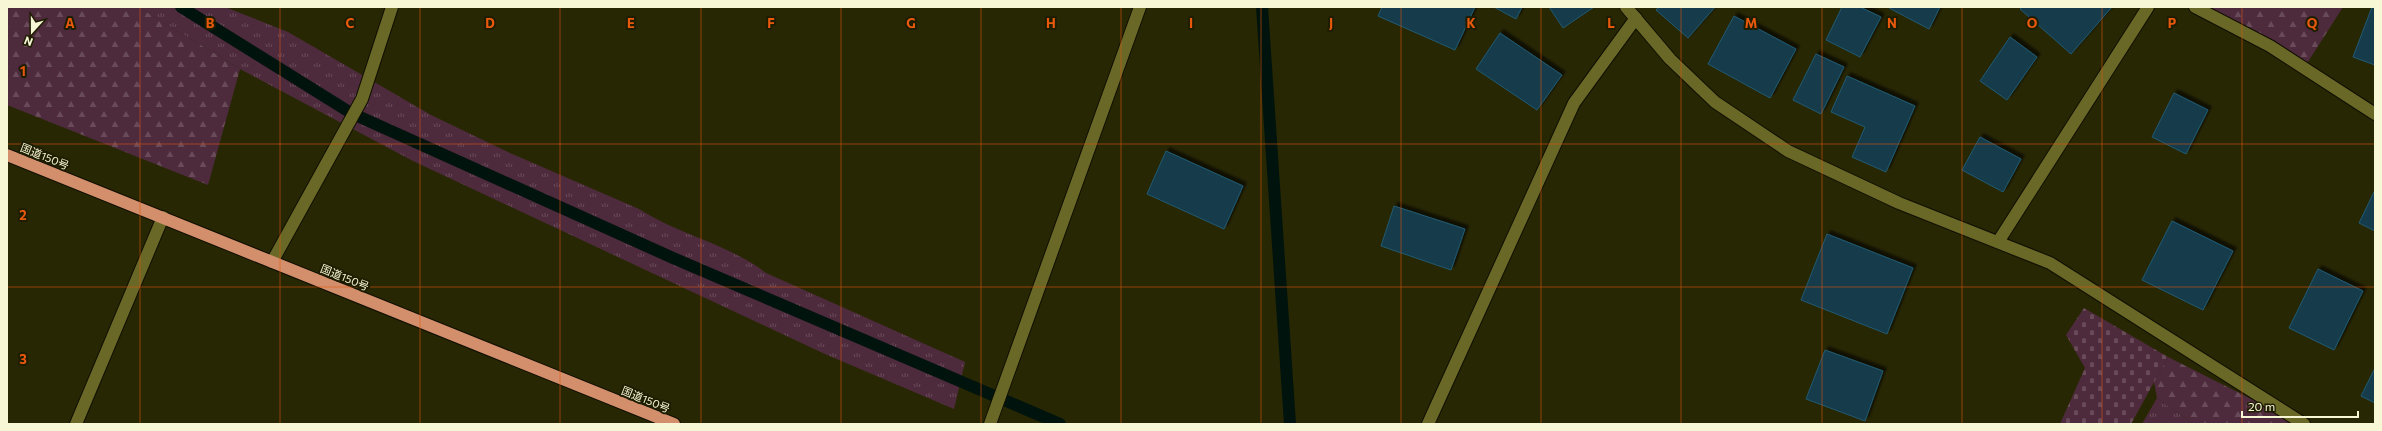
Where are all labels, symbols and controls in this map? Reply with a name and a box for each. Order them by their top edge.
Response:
north arrow [12,12,52,52]
text: A [65,15,75,31]
text: B [206,15,215,31]
text: C [346,15,355,31]
text: D [485,15,495,31]
text: E [627,15,635,31]
text: F [767,15,775,31]
text: G [906,15,916,31]
text: H [1046,15,1056,31]
text: I [1189,15,1193,31]
text: J [1329,15,1333,31]
text: K [1466,15,1476,31]
text: L [1607,15,1615,31]
text: M [1745,15,1757,31]
text: N [1887,15,1897,31]
text: O [2027,15,2038,31]
text: P [2168,15,2177,31]
text: Q [2307,15,2318,31]
text: N [22,34,34,49]
text: 1 [20,63,26,79]
street label: 国道150号 [19,140,71,172]
text: 2 [19,207,27,223]
street label: 国道150号 [319,261,371,293]
text: 3 [19,351,27,367]
street label: 国道150号 [620,383,672,415]
scale bar [2242,393,2358,419]
text: 20 m [2248,399,2275,413]

